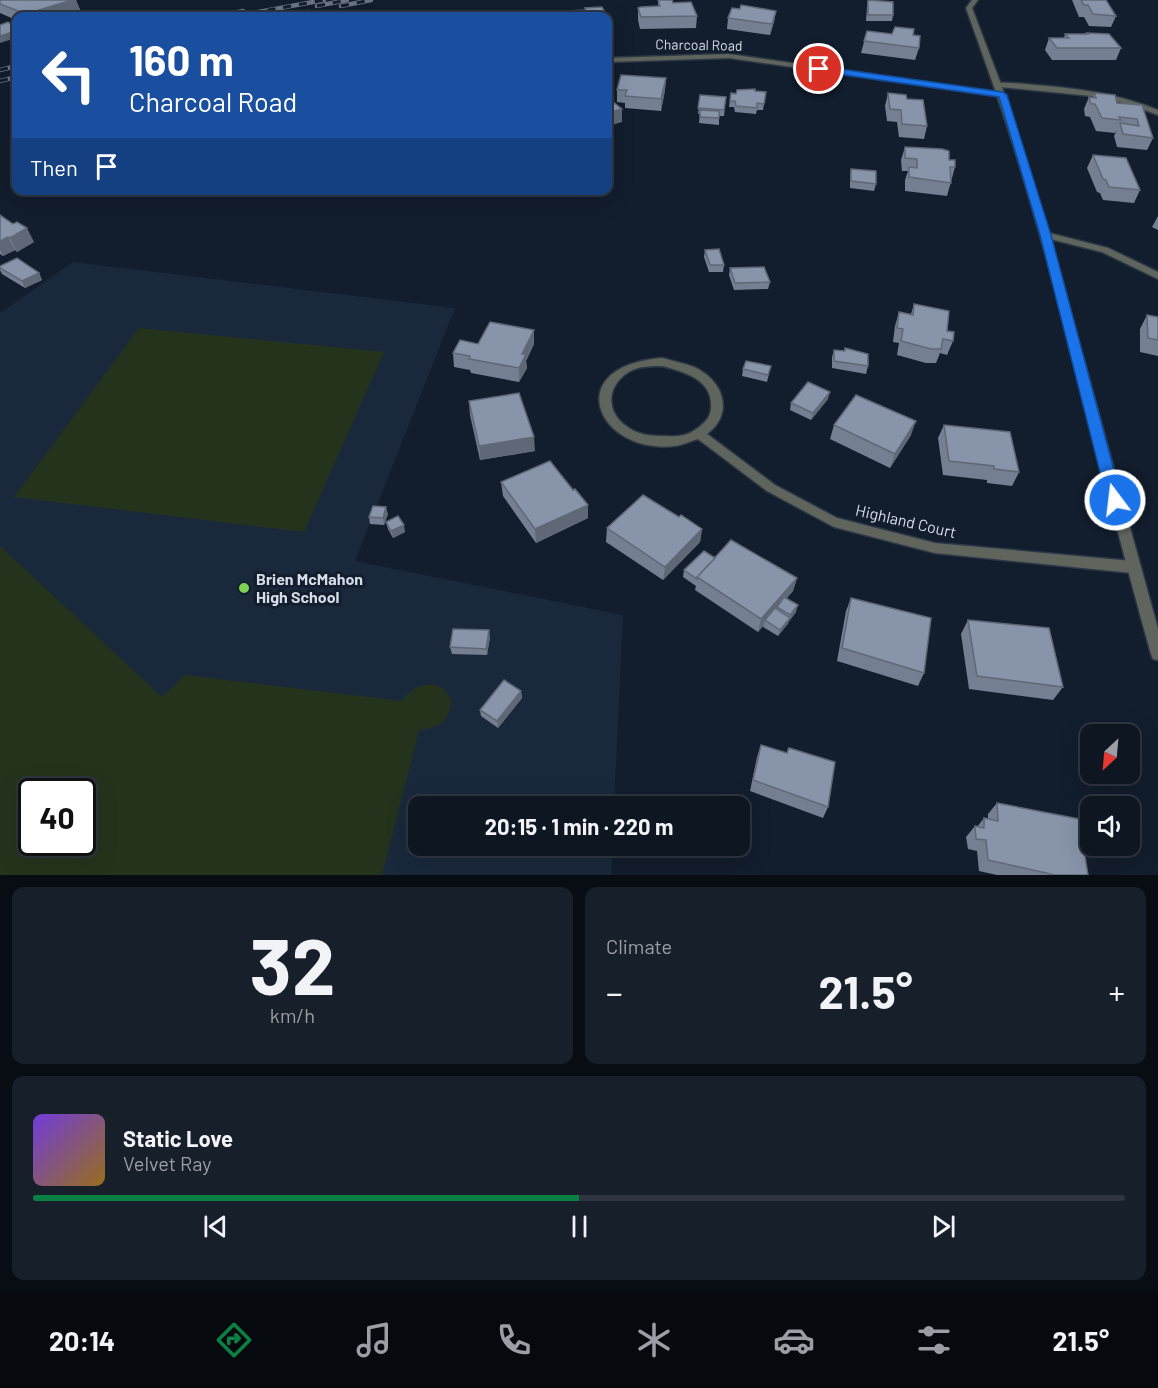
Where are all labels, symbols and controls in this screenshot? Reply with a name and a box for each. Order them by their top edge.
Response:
text: 160 m [129,34,234,84]
street label: Charcoal Road [655,35,743,54]
icon: left [30,36,108,114]
pin [793,43,844,94]
icon: arrive [802,52,835,85]
text: Charcoal Road [129,85,297,117]
icon: arrive [90,150,123,183]
text: Then [30,154,78,180]
position arrow [1083,468,1147,532]
street label: Highland Court [854,500,958,541]
place label: Brien McMahon High School [256,569,363,606]
marker: Brien McMahon High School [237,581,251,595]
north arrow [1080,724,1140,784]
map controls [1080,724,1140,856]
speed limit sign: 40 [18,778,96,856]
button: sound [1080,796,1140,856]
text: 20:15 · 1 min · 220 m [485,813,673,839]
text: 32 [250,917,335,1011]
text: Climate [606,934,672,958]
text: 21.5° [818,964,913,1018]
text: − [606,972,623,1012]
text: + [1109,972,1125,1012]
text: km/h [270,1003,315,1027]
text: Static Love [123,1125,233,1151]
text: Velvet Ray [123,1151,212,1175]
icon: previous [199,1210,232,1243]
icon: pause [563,1210,596,1243]
icon: next [927,1210,960,1243]
icon: directions [213,1319,255,1361]
icon: music [353,1319,395,1361]
icon: phone [493,1319,535,1361]
icon: climate [633,1319,675,1361]
icon: car [773,1319,815,1361]
icon: filters [913,1319,955,1361]
text: 20:14 [49,1324,115,1356]
text: 21.5° [1053,1324,1109,1356]

